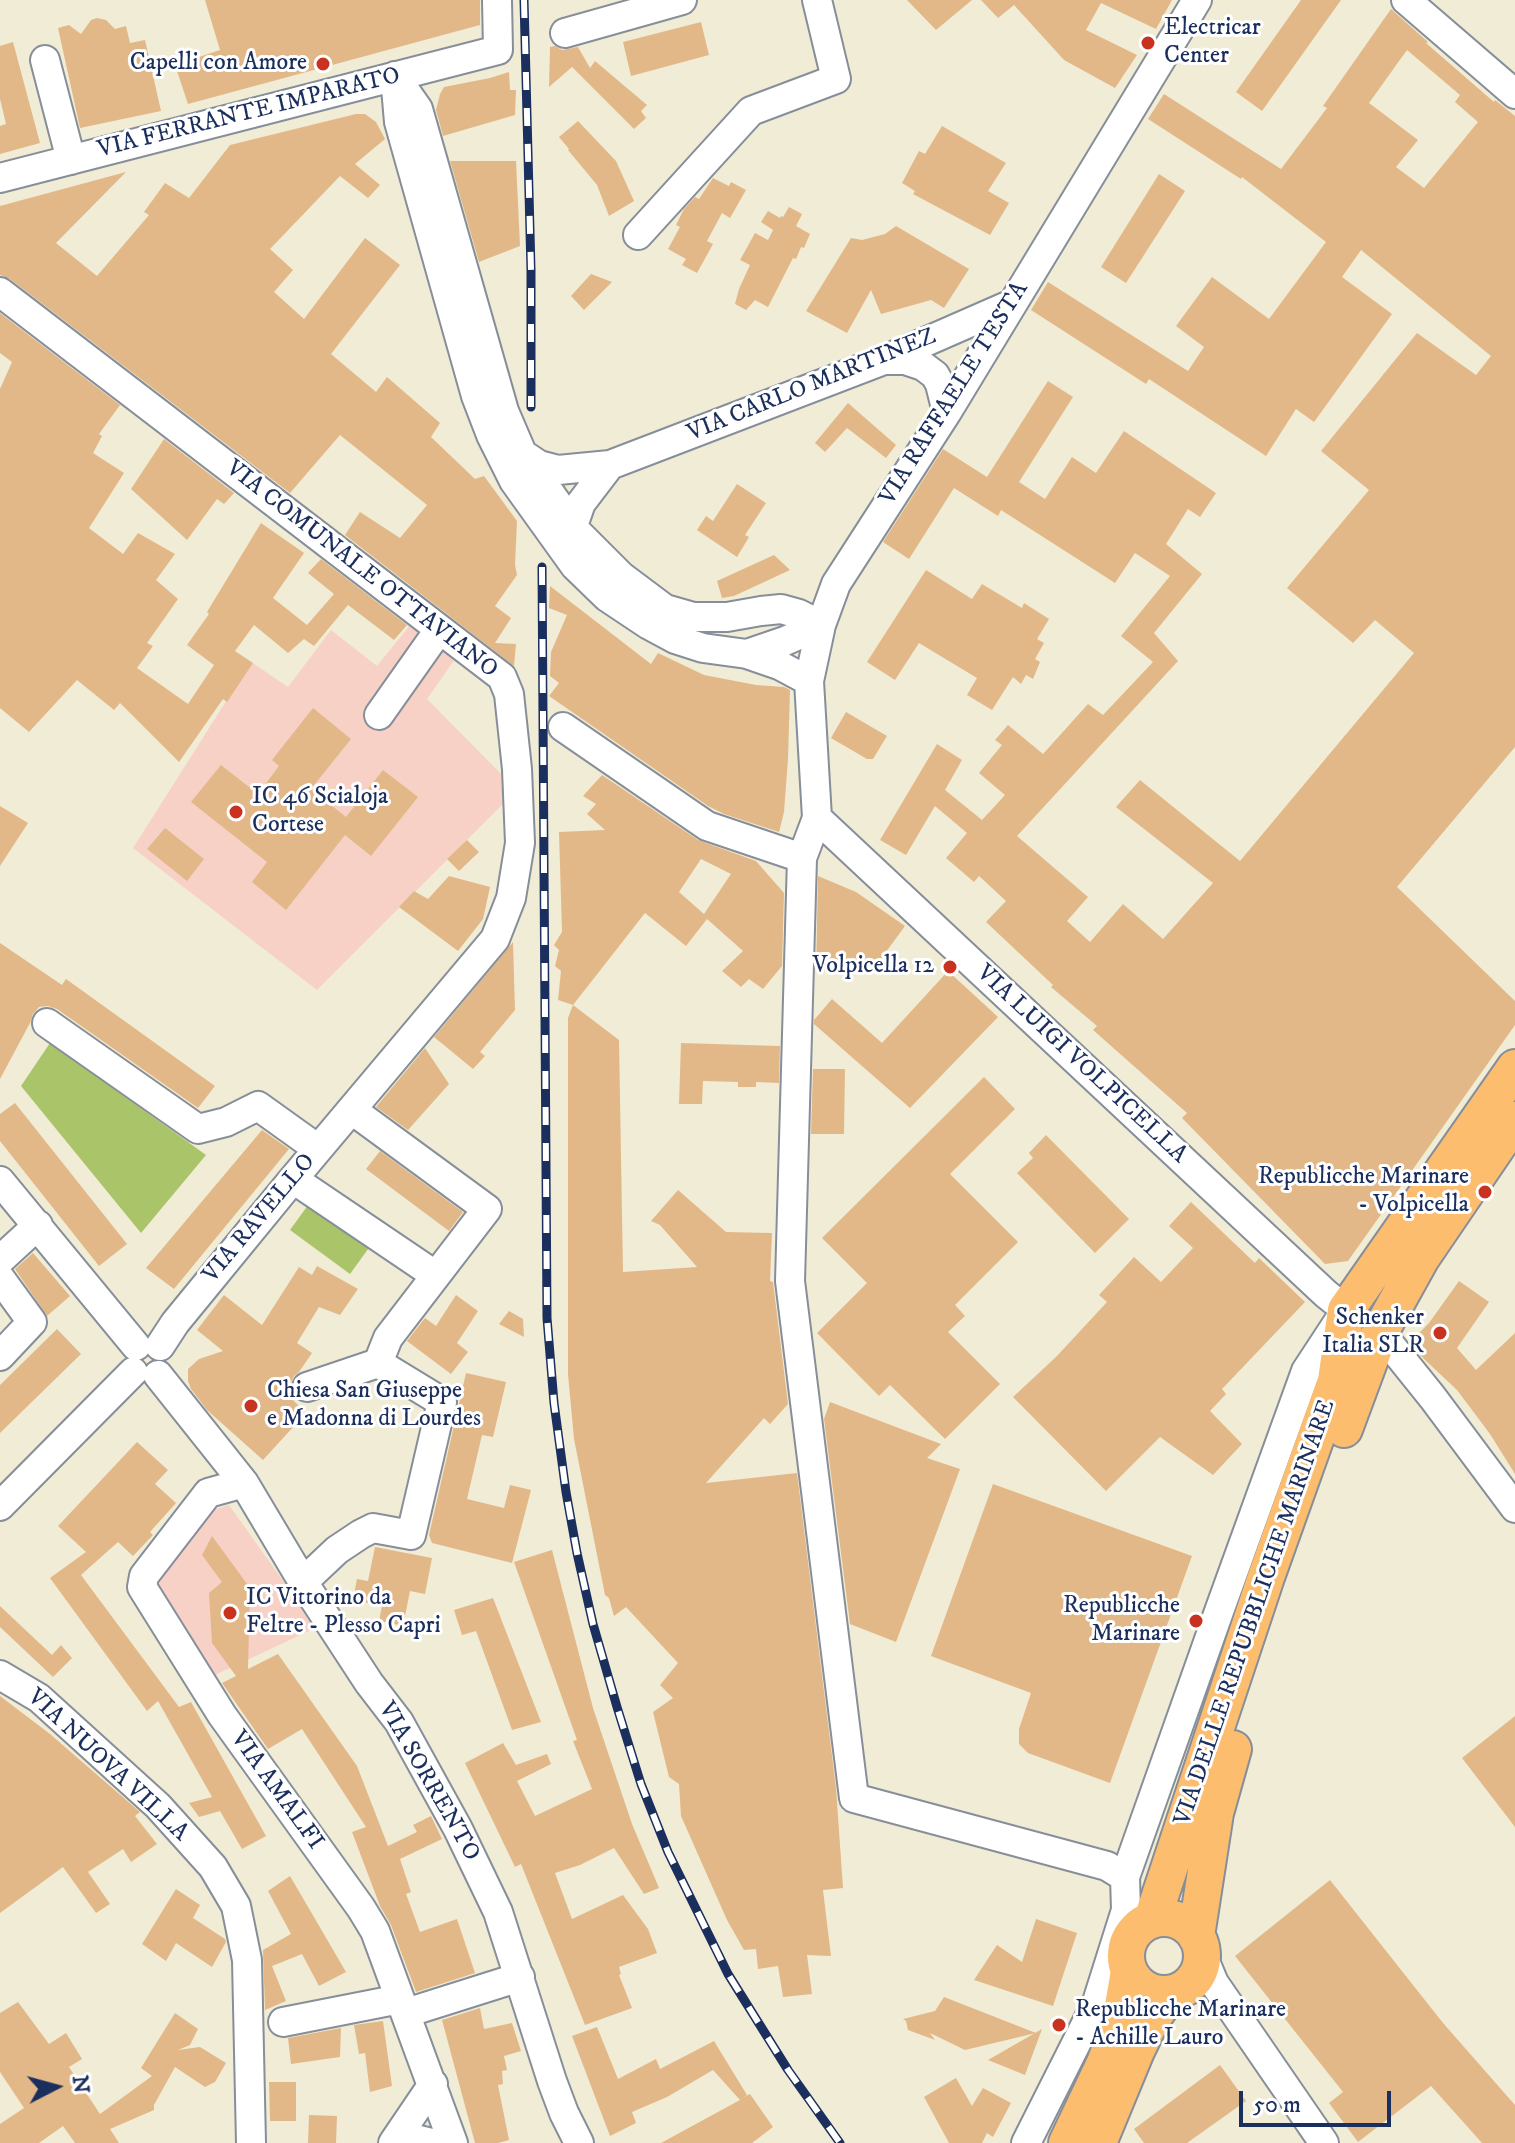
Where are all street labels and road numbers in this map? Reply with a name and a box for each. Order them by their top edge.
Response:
street label: VIA FERRANTE IMPARATO [95,62,403,166]
street label: VIA RAFFAELE TESTA [874,277,1036,511]
street label: VIA CARLO MARTINEZ [684,323,940,449]
street label: VIA COMUNALE OTTAVIANO [219,455,503,685]
street label: VIA LUIGI VOLPICELLA [969,960,1193,1170]
street label: VIA RAVELLO [198,1149,322,1289]
street label: VIA DELLE REPUBBLICHE MARINARE [1169,1396,1343,1830]
street label: VIA NUOVA VILLA [20,1684,194,1848]
street label: VIA SORRENTO [371,1697,485,1867]
street label: VIA AMALFI [223,1726,329,1856]

